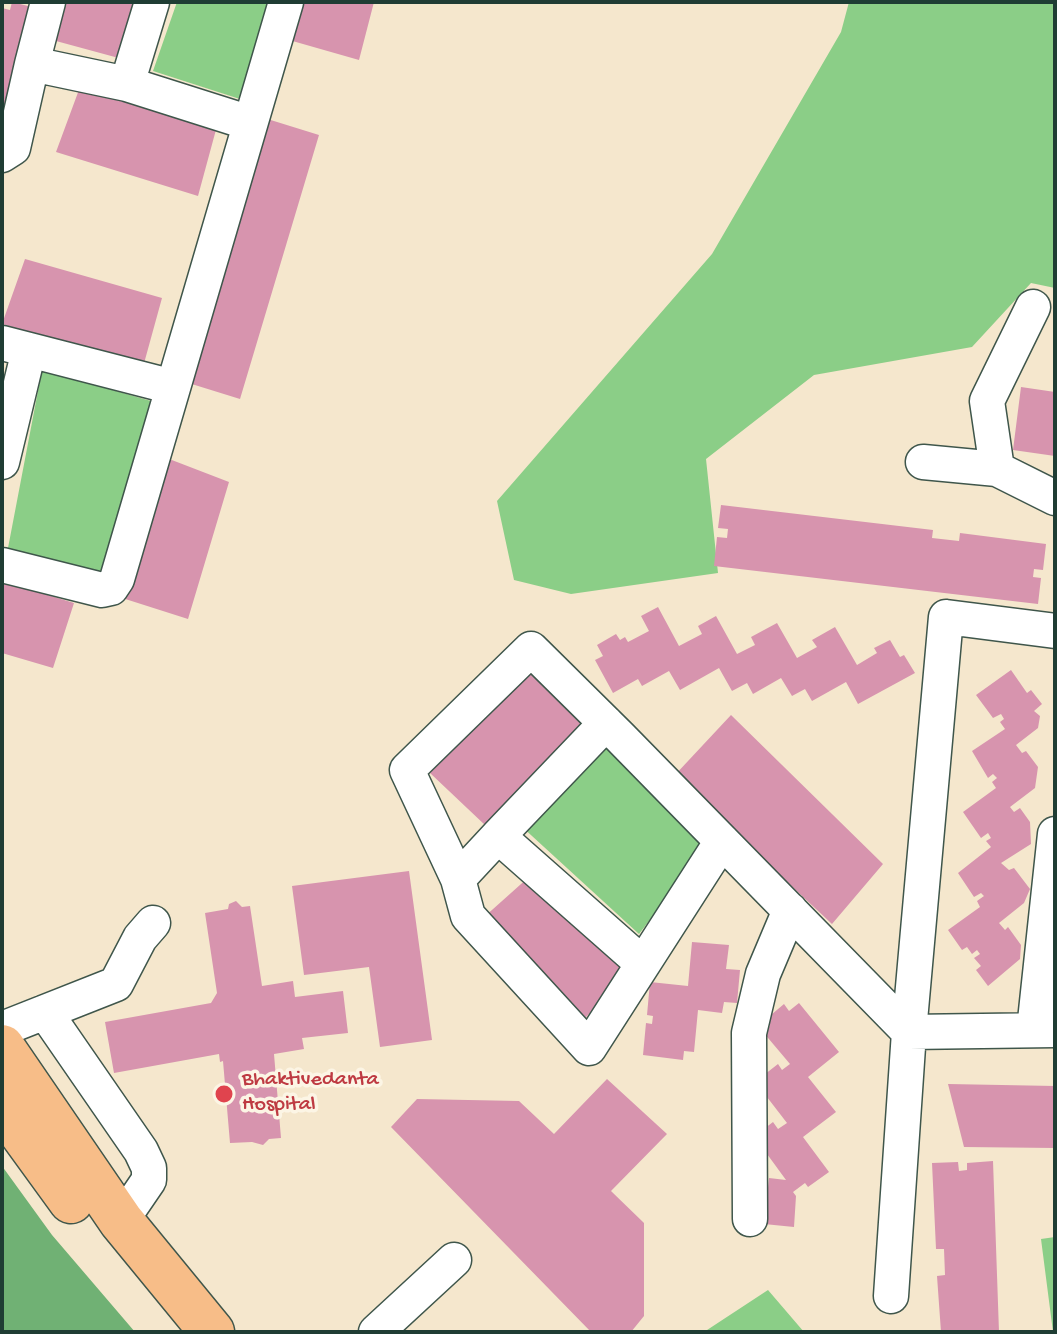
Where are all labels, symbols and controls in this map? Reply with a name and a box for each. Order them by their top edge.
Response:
place label: Bhaktivedanta Hospital [242,1068,379,1120]
marker: Bhaktivedanta Hospital [213,1083,235,1105]

